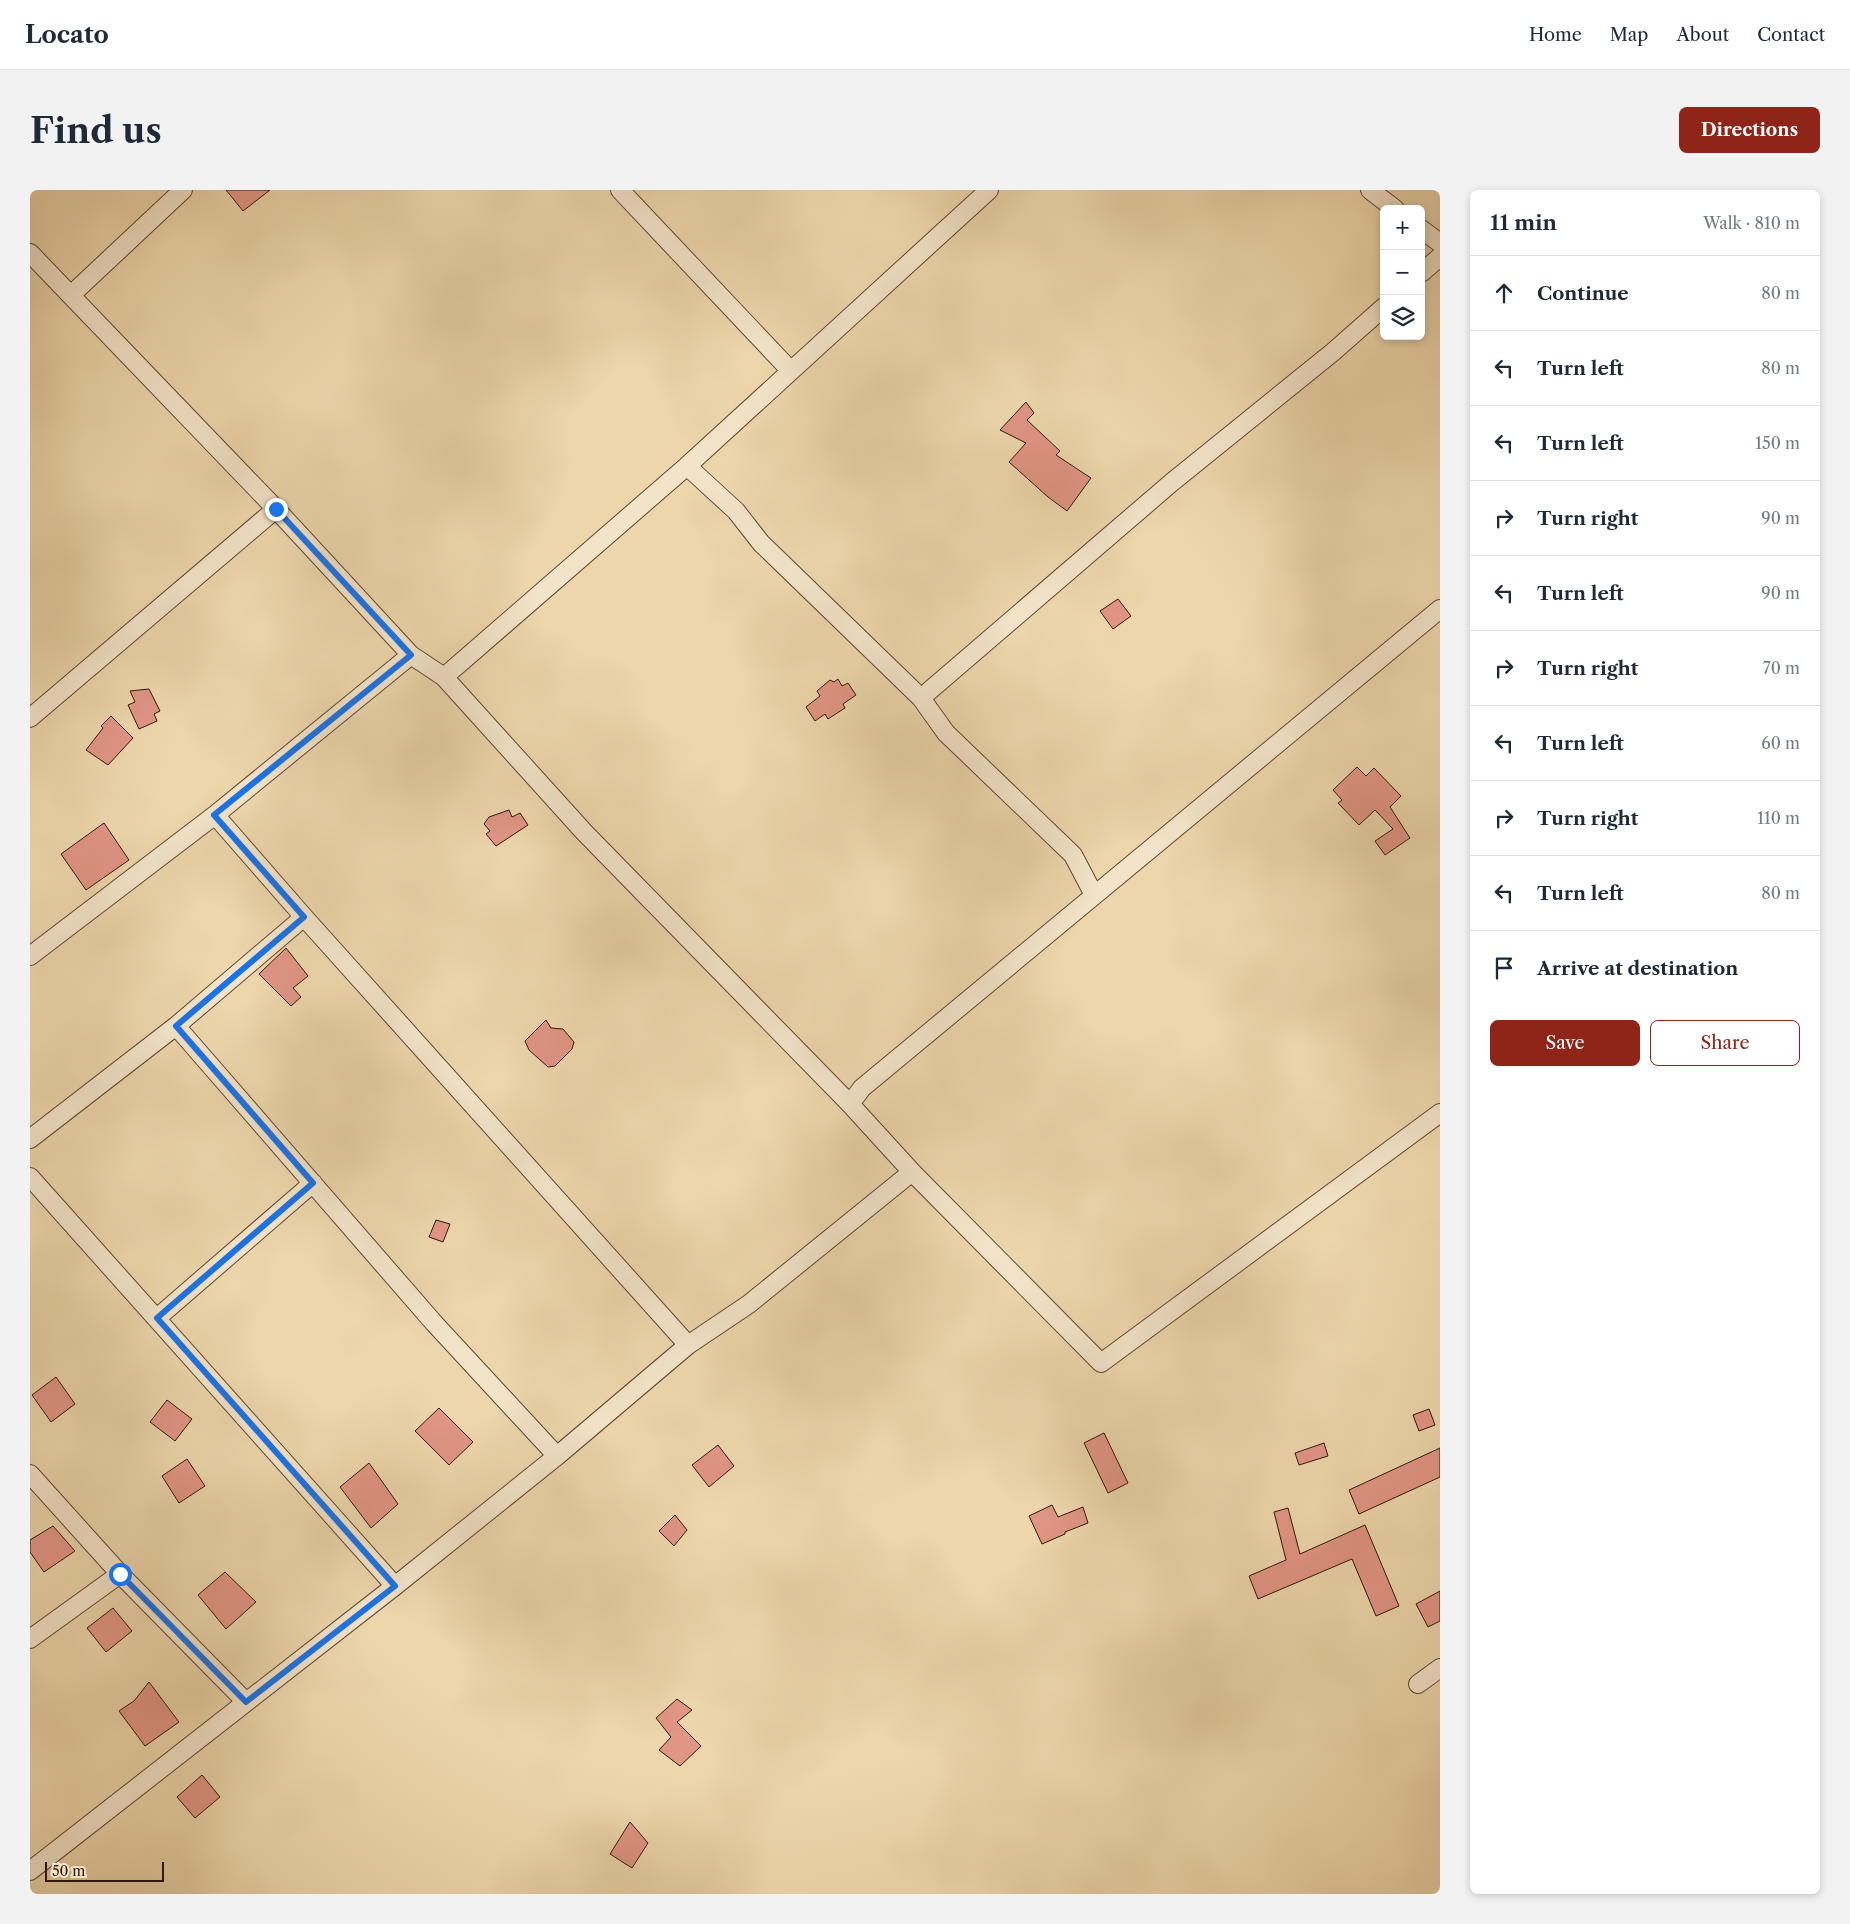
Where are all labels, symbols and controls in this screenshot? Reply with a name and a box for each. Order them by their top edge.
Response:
text: Locato [25,20,109,49]
text: Home [1529,24,1582,46]
text: Map [1610,24,1648,46]
text: About [1676,24,1729,46]
text: Contact [1757,24,1825,46]
button: Directions [1679,107,1820,153]
text: Find us [30,109,162,152]
map controls [1380,205,1425,340]
button: + [1380,205,1425,250]
text: 11 min [1490,210,1557,235]
text: Walk · 810 m [1703,213,1800,233]
button: − [1380,250,1425,295]
icon: ahead [1490,279,1518,307]
text: Continue [1537,282,1629,305]
text: 80 m [1761,283,1800,303]
button: layers [1380,295,1425,340]
icon: left [1490,354,1518,382]
text: Turn left [1537,357,1624,380]
text: 80 m [1761,358,1800,378]
icon: left [1490,429,1518,457]
text: Turn left [1537,432,1624,455]
text: 150 m [1755,433,1800,453]
route end [265,498,288,521]
icon: right [1490,504,1518,532]
text: Turn right [1537,507,1638,530]
text: 90 m [1761,508,1800,528]
icon: left [1490,579,1518,607]
text: Turn left [1537,582,1624,605]
text: 90 m [1761,583,1800,603]
icon: right [1490,654,1518,682]
text: Turn right [1537,657,1638,680]
text: 70 m [1763,658,1800,678]
icon: left [1490,729,1518,757]
text: Turn left [1537,732,1624,755]
text: 60 m [1761,733,1800,753]
icon: right [1490,804,1518,832]
text: Turn right [1537,807,1638,830]
text: 110 m [1757,808,1800,828]
icon: left [1490,879,1518,907]
text: Turn left [1537,882,1624,905]
text: 80 m [1761,883,1800,903]
icon: arrive [1490,954,1518,982]
text: Arrive at destination [1537,957,1738,980]
button: Save [1490,1020,1640,1066]
button: Share [1650,1020,1800,1066]
route start [109,1563,132,1586]
scale bar [45,1859,164,1882]
text: 50 m [52,1862,85,1880]

